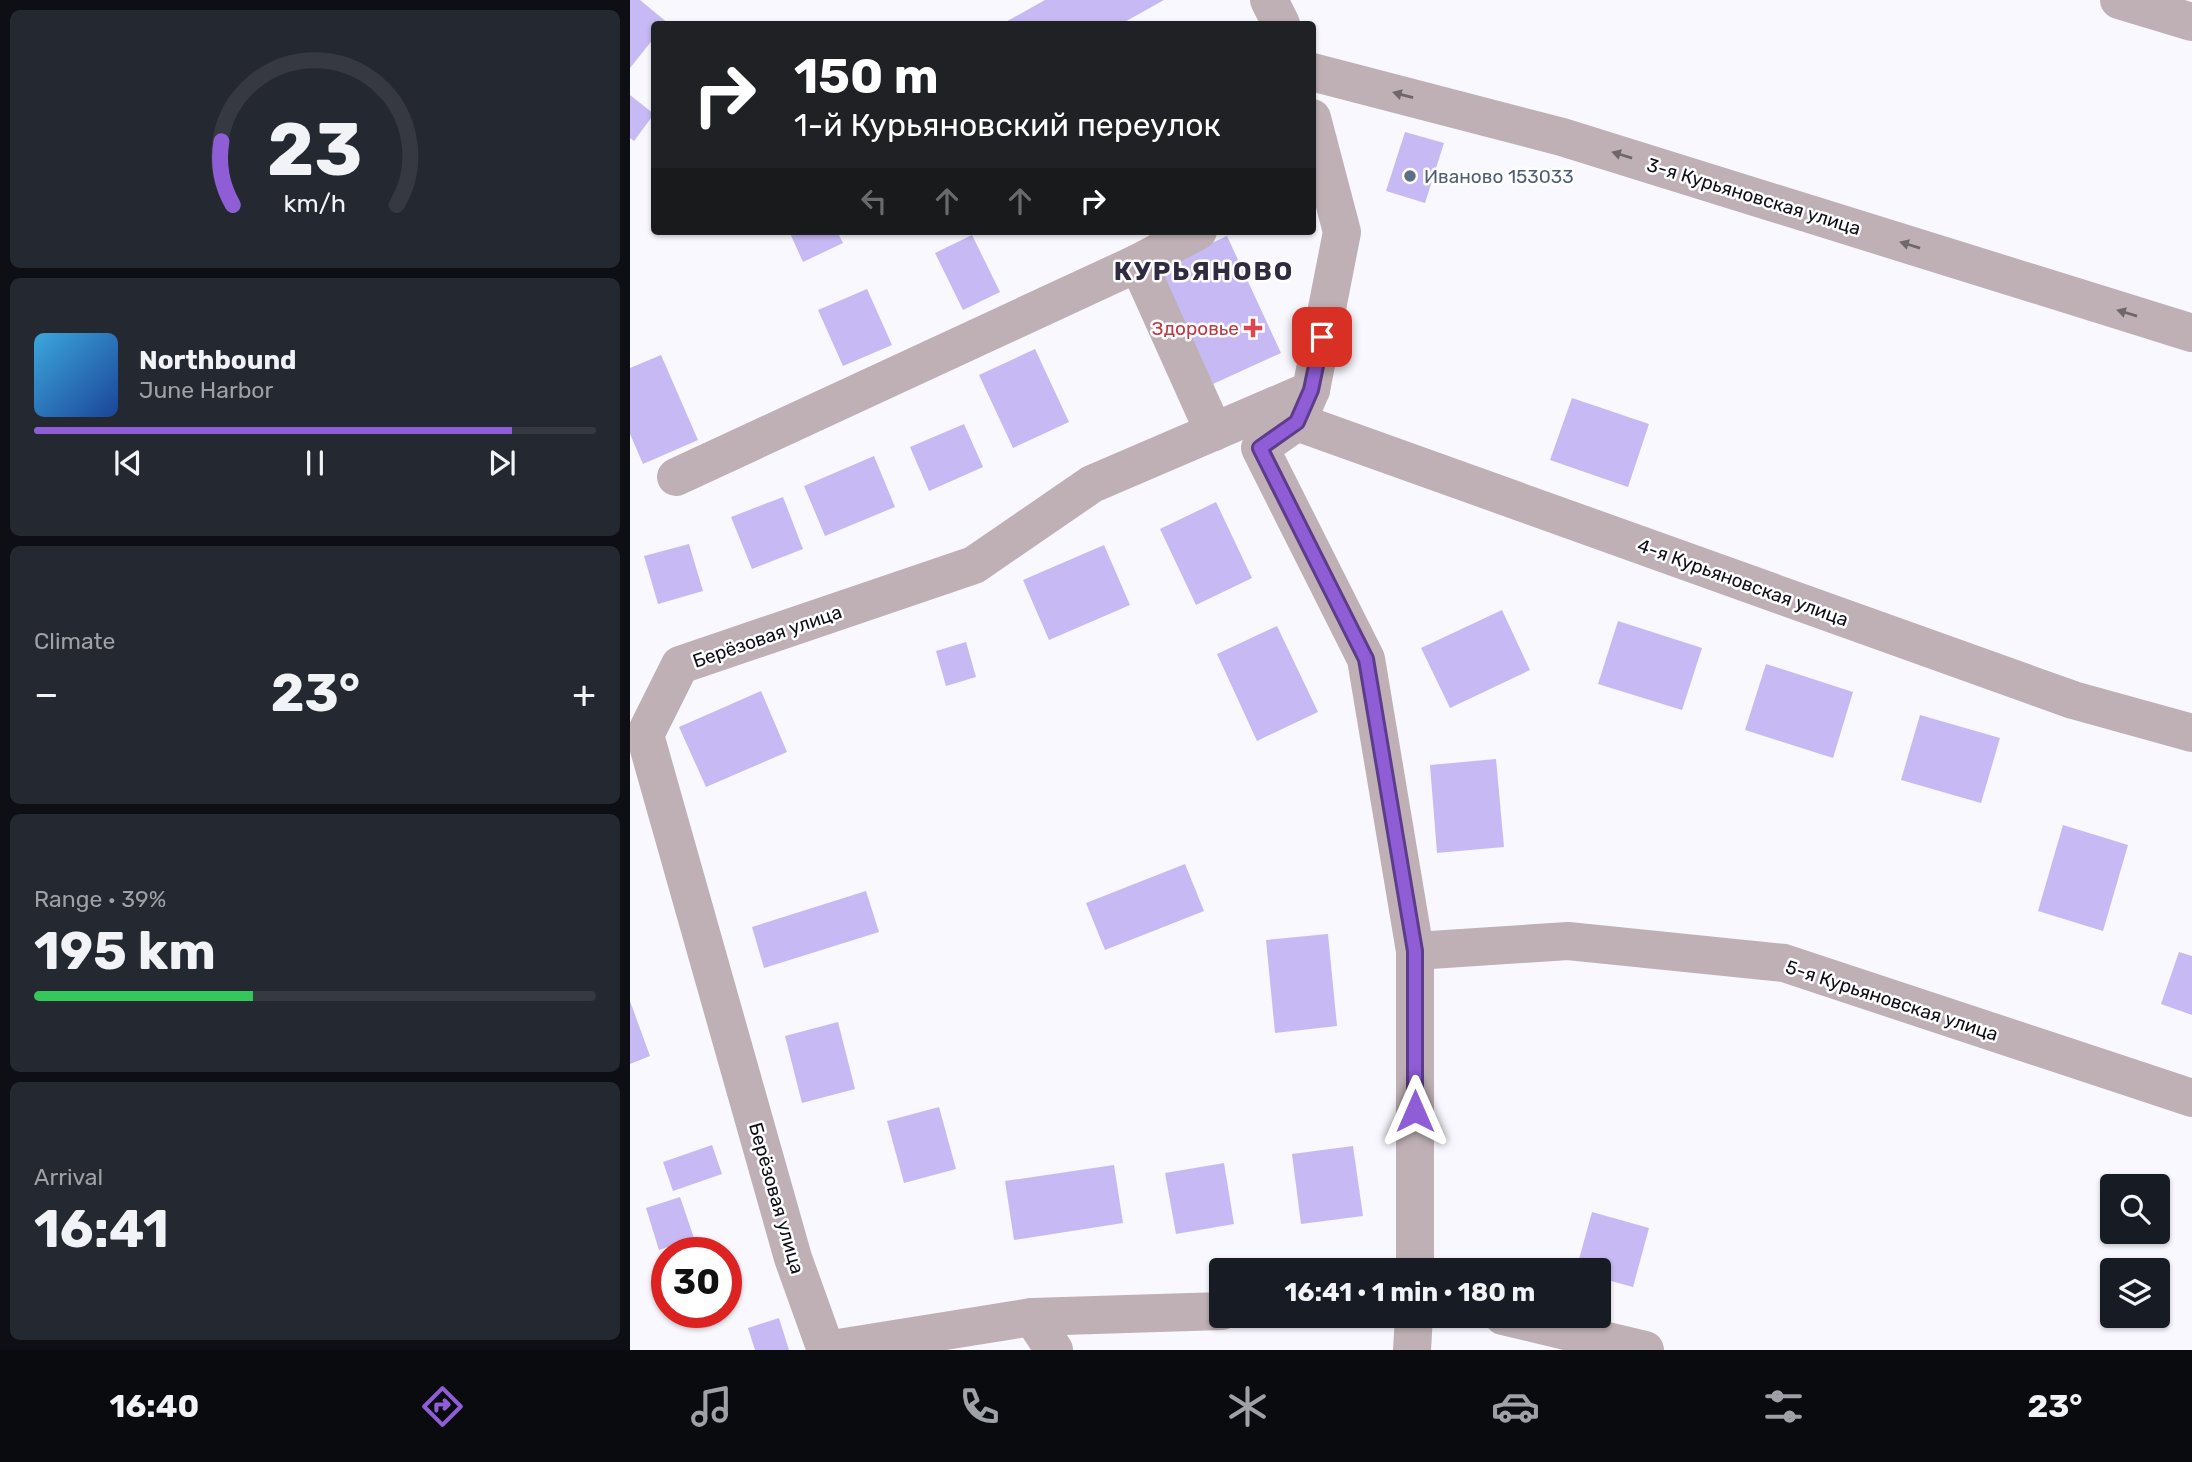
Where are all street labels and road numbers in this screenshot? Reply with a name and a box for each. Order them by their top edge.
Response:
street label: 3-я Курьяновская улица [1644,153,1864,240]
street label: 4-я Курьяновская улица [1634,534,1851,631]
street label: Берёзовая улица [690,600,845,673]
street label: 5-я Курьяновская улица [1783,955,2001,1046]
street label: Берёзовая улица [744,1120,809,1276]

